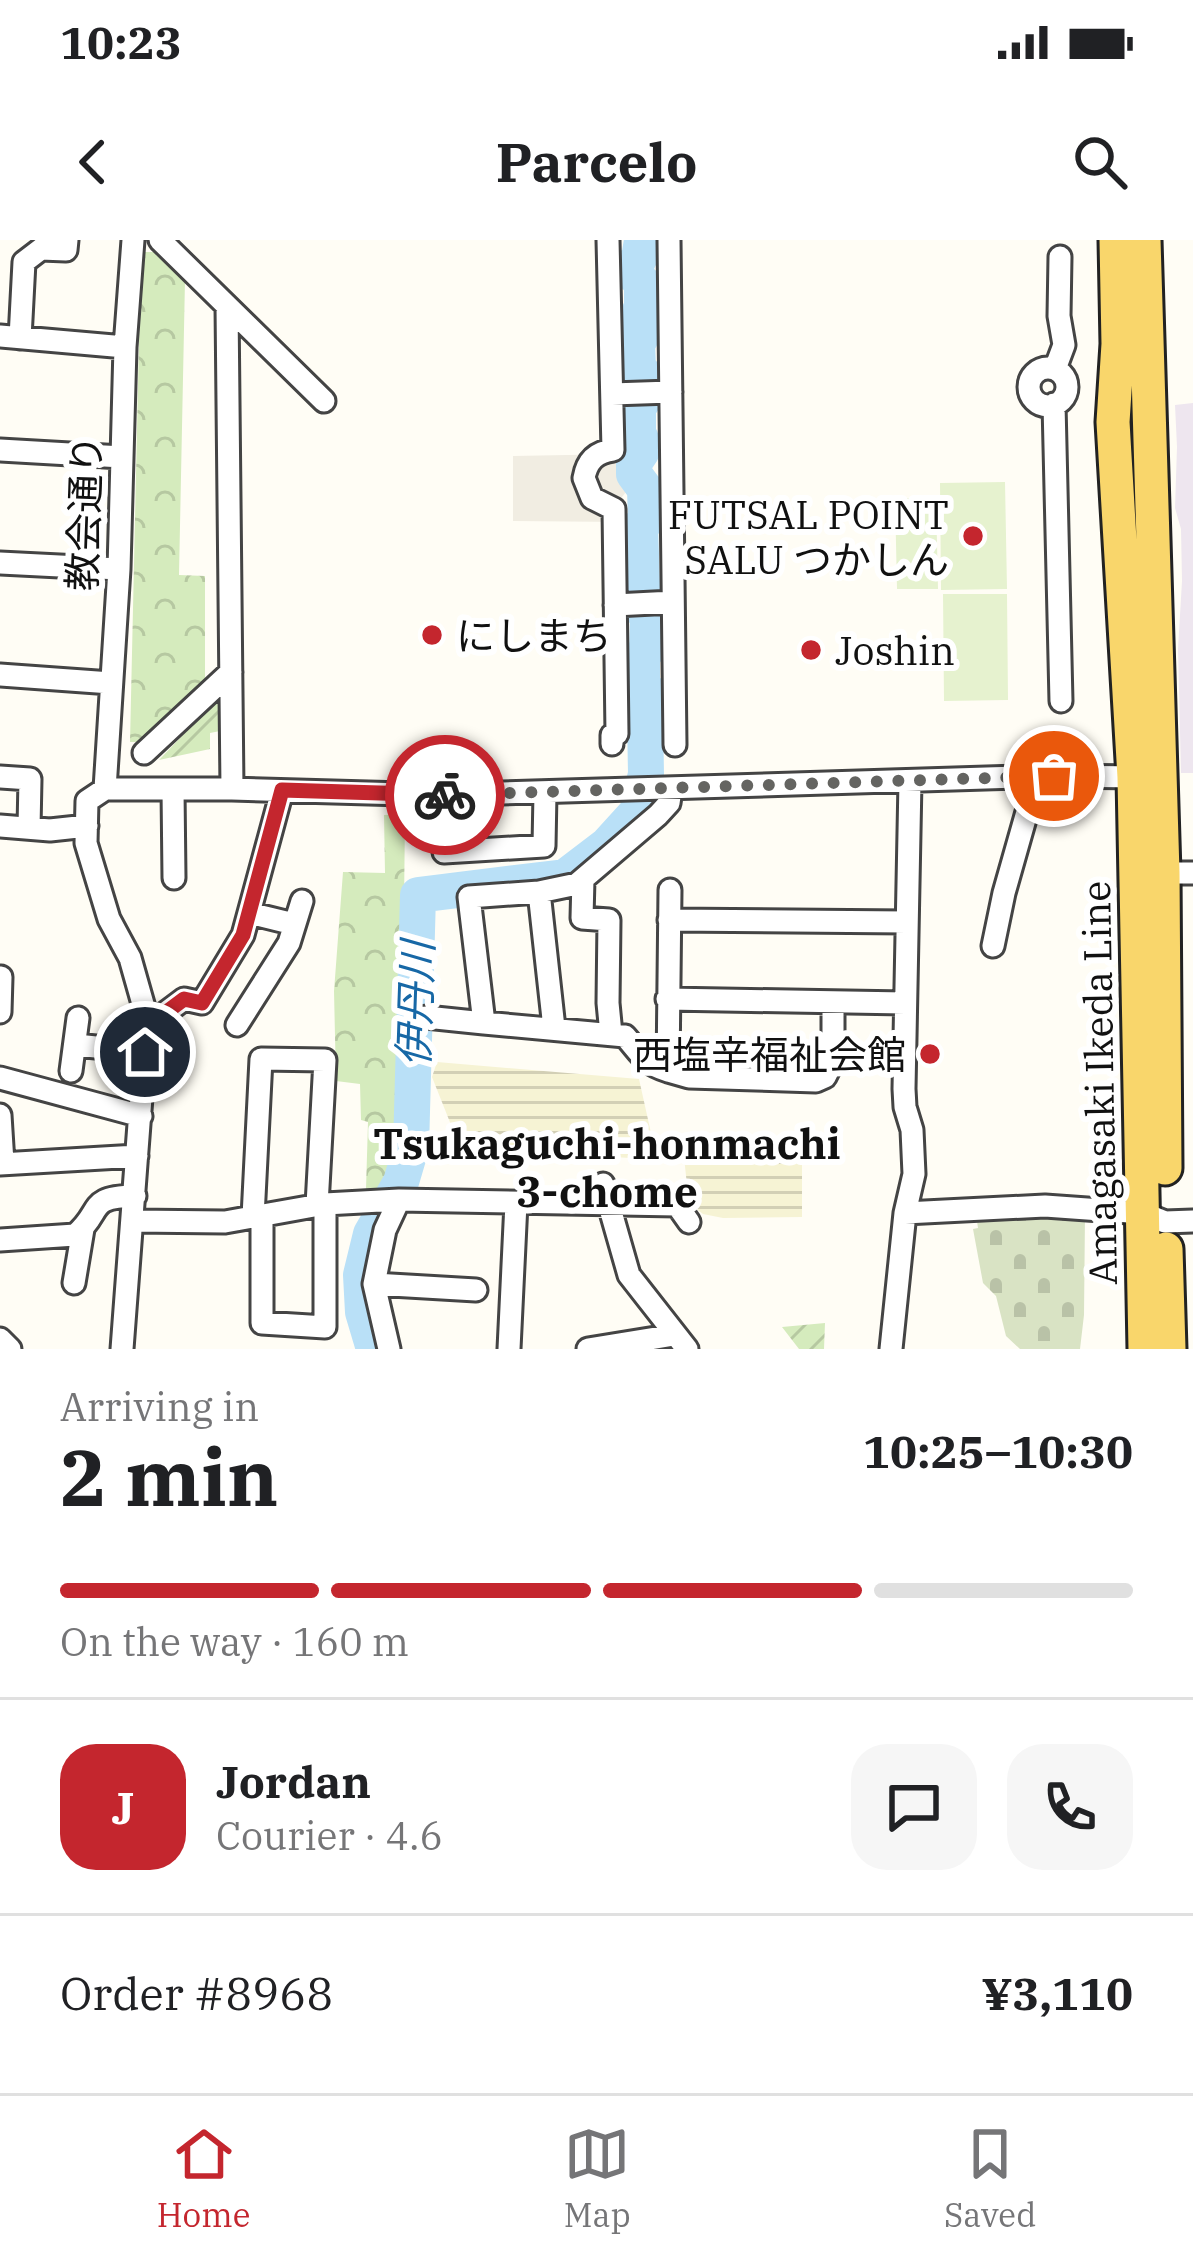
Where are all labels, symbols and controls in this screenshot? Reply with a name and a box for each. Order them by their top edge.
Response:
text: 10:23 [60,13,182,71]
text: Parcelo [496,127,697,197]
icon: back [60,129,126,195]
icon: search [1067,129,1133,195]
street label: 教会通り [56,434,112,592]
place label: FUTSAL POINT SALU つかしん [668,489,949,585]
marker: FUTSAL POINT SALU つかしん [960,523,986,549]
place label: にしまち [456,610,612,661]
marker: にしまち [419,622,445,648]
place label: Joshin [835,625,955,676]
marker: Joshin [798,637,824,663]
pin [1003,725,1105,827]
courier [385,735,505,855]
icon: bag [1021,743,1087,809]
icon: bike [412,762,478,828]
street label: Amagasaki Ikeda Line [1070,880,1128,1286]
water label: 伊丹川 [385,936,445,1068]
pin [94,1001,196,1103]
icon: home [112,1019,178,1085]
place label: 西塩辛福祉会館 [633,1029,906,1080]
marker: 西塩辛福祉会館 [917,1041,943,1067]
district label: Tsukaguchi-honmachi 3-chome [373,1116,841,1219]
text: Arriving in [60,1381,259,1432]
text: 10:25–10:30 [863,1422,1133,1480]
text: 2 min [60,1426,278,1527]
text: On the way · 160 m [60,1616,409,1667]
button: chat [851,1744,977,1870]
button: phone [1007,1744,1133,1870]
text: Jordan [216,1752,371,1810]
text: J [111,1778,135,1836]
text: Courier · 4.6 [216,1810,443,1861]
text: Order #8968 [60,1964,333,2022]
text: ¥3,110 [982,1964,1133,2022]
tab: Home [157,2121,250,2236]
tab: Map [564,2121,631,2236]
tab: Saved [944,2121,1036,2236]

